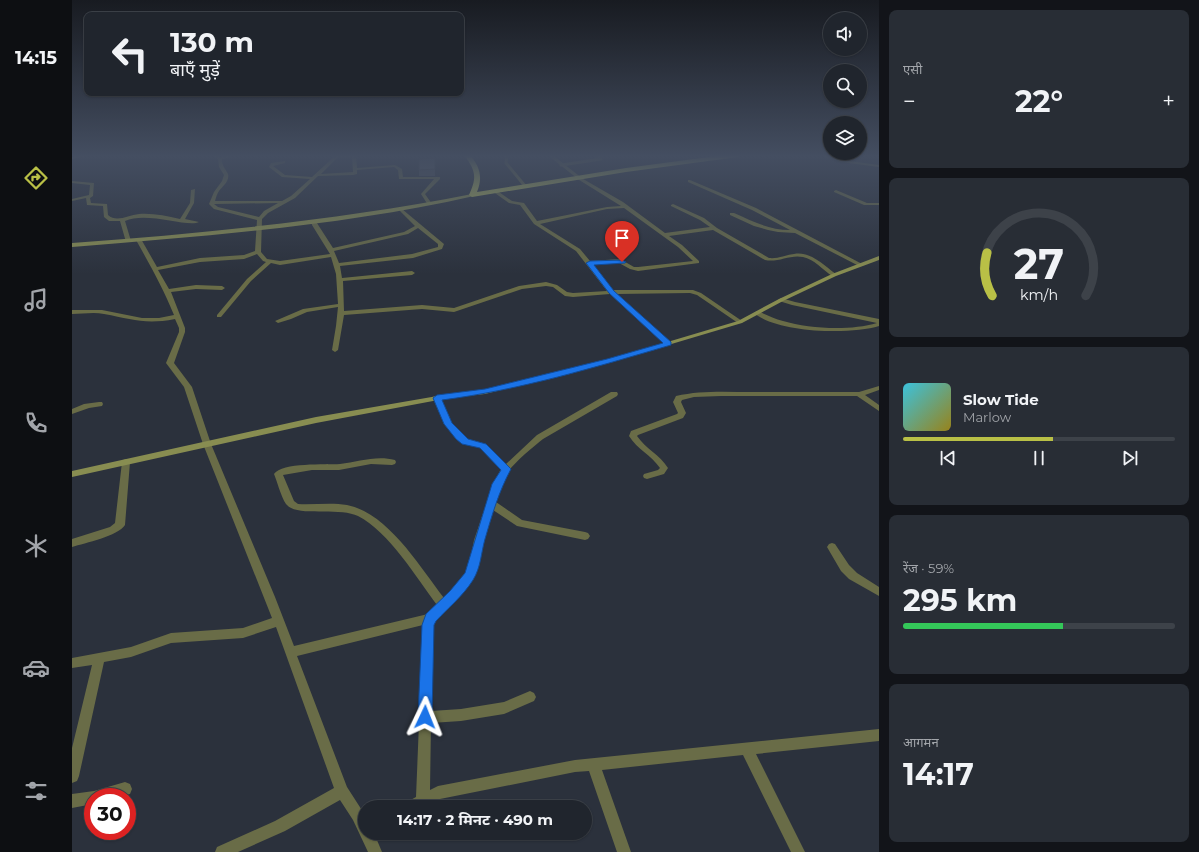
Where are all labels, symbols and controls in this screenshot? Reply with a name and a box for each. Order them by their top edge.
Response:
map controls [823,12,867,160]
button: sound [823,12,867,56]
text: 130 m [170,25,254,59]
icon: left [104,28,156,80]
text: 14:15 [15,47,57,69]
text: बाएँ मुड़ें [170,59,220,81]
text: एसी [903,61,922,77]
button: search [823,64,867,108]
text: 22° [1015,83,1063,120]
text: − [903,88,916,115]
text: + [1162,88,1175,115]
button: layers [823,116,867,160]
icon: directions [22,164,50,192]
pin [605,221,639,262]
icon: arrive [611,227,633,249]
text: 27 [1014,238,1064,288]
text: km/h [1020,285,1058,303]
icon: music [22,286,50,314]
text: Slow Tide [963,390,1039,409]
icon: phone [22,409,50,437]
text: Marlow [963,409,1011,425]
icon: previous [937,447,959,469]
icon: pause [1028,447,1050,469]
icon: next [1119,447,1141,469]
icon: climate [22,532,50,560]
text: रेंज · 59% [903,560,954,576]
text: 295 km [903,582,1017,619]
icon: car [22,654,50,682]
position arrow [404,696,446,738]
text: आगमन [903,734,939,750]
text: 14:17 [903,756,974,793]
icon: filters [22,777,50,805]
speed limit sign: 30 [84,788,136,840]
text: 14:17 · 2 मिनट · 490 m [397,810,553,829]

